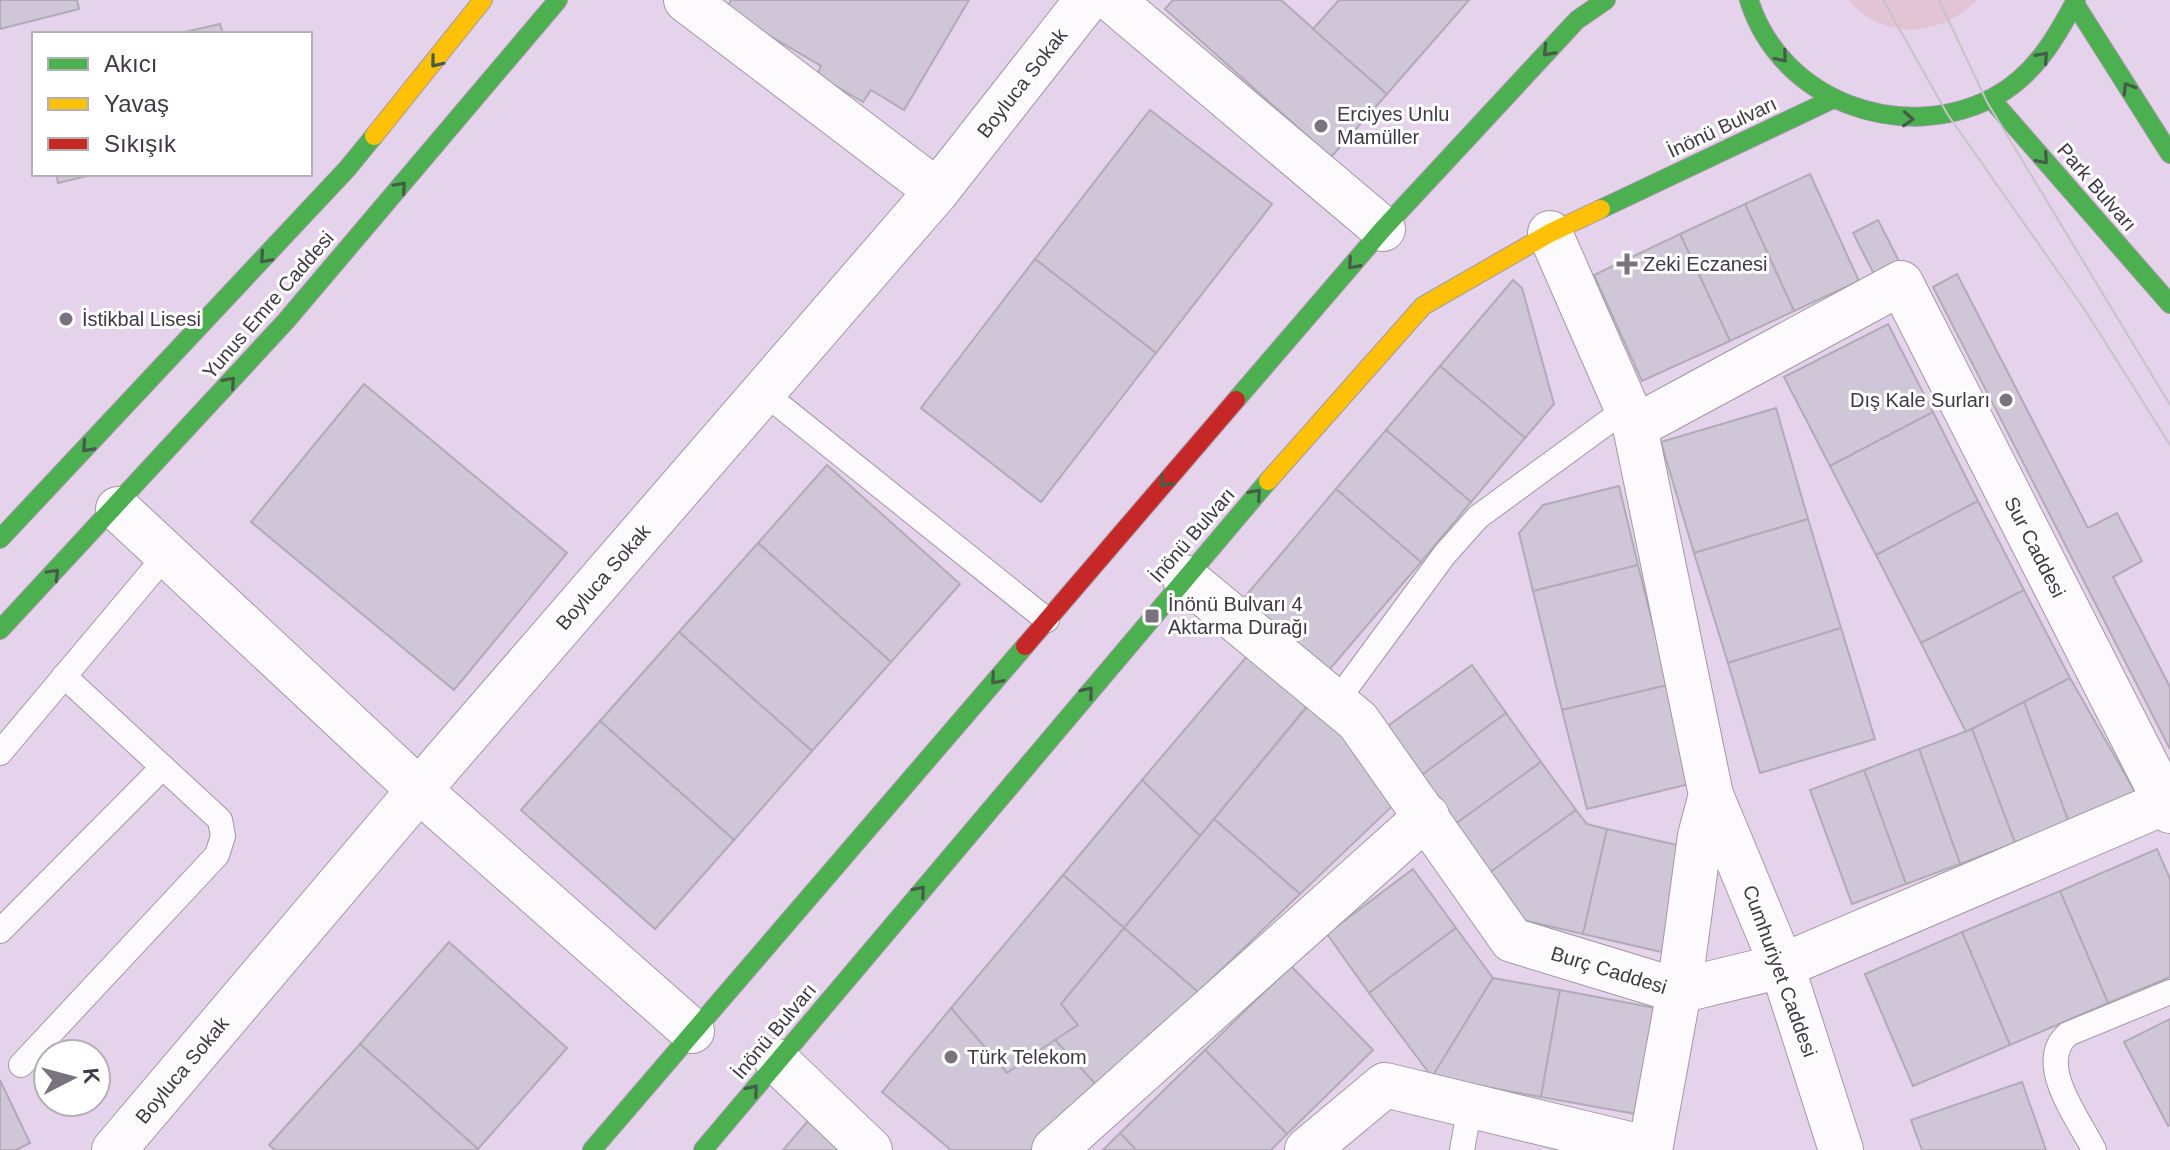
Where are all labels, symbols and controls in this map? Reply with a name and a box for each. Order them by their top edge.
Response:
street label: Boyluca Sokak [973,23,1072,142]
legend [32,32,312,176]
one-way arrow [1543,42,1557,57]
one-way arrow [1772,48,1787,63]
text: Akıcı [104,50,157,77]
one-way arrow [2033,52,2048,67]
one-way arrow [431,53,445,68]
one-way arrow [2123,82,2138,97]
text: Yavaş [104,90,169,117]
street label: İnönü Bulvarı [1664,92,1780,162]
place label: Erciyes Unlu Mamüller [1337,103,1449,148]
one-way arrow [1902,110,1915,127]
marker: Erciyes Unlu Mamüller [1312,117,1330,135]
text: Sıkışık [104,130,177,157]
street label: Park Bulvarı [2053,139,2141,235]
one-way arrow [2033,149,2048,164]
one-way arrow [392,181,406,196]
street label: Yunus Emre Caddesi [198,227,338,383]
one-way arrow [261,249,275,264]
place label: Zeki Eczanesi [1643,253,1768,275]
one-way arrow [1348,254,1363,269]
marker: Zeki Eczanesi [1618,255,1636,273]
place label: İstikbal Lisesi [82,308,201,330]
marker: İstikbal Lisesi [57,310,75,328]
one-way arrow [220,376,234,391]
place label: Dış Kale Surları [1850,389,1990,411]
marker: Dış Kale Surları [1997,391,2015,409]
one-way arrow [81,438,96,452]
one-way arrow [1160,472,1175,487]
street label: İnönü Bulvarı [1145,483,1239,587]
one-way arrow [1247,489,1261,504]
street label: Sur Caddesi [2000,493,2070,601]
street label: Boyluca Sokak [551,519,655,634]
one-way arrow [45,569,60,583]
place label: İnönü Bulvarı 4 Aktarma Durağı [1168,593,1308,638]
marker: İnönü Bulvarı 4 Aktarma Durağı [1143,607,1161,625]
one-way arrow [991,670,1005,684]
one-way arrow [1078,687,1093,701]
street label: Cumhuriyet Caddesi [1739,882,1821,1060]
one-way arrow [910,886,925,900]
street label: Burç Caddesi [1548,942,1670,998]
street label: İnönü Bulvarı [728,979,820,1083]
street label: Boyluca Sokak [131,1011,234,1128]
north arrow [32,1038,112,1118]
place label: Türk Telekom [967,1046,1087,1068]
marker: Türk Telekom [942,1048,960,1066]
text: K [78,1067,105,1085]
one-way arrow [743,1085,758,1099]

